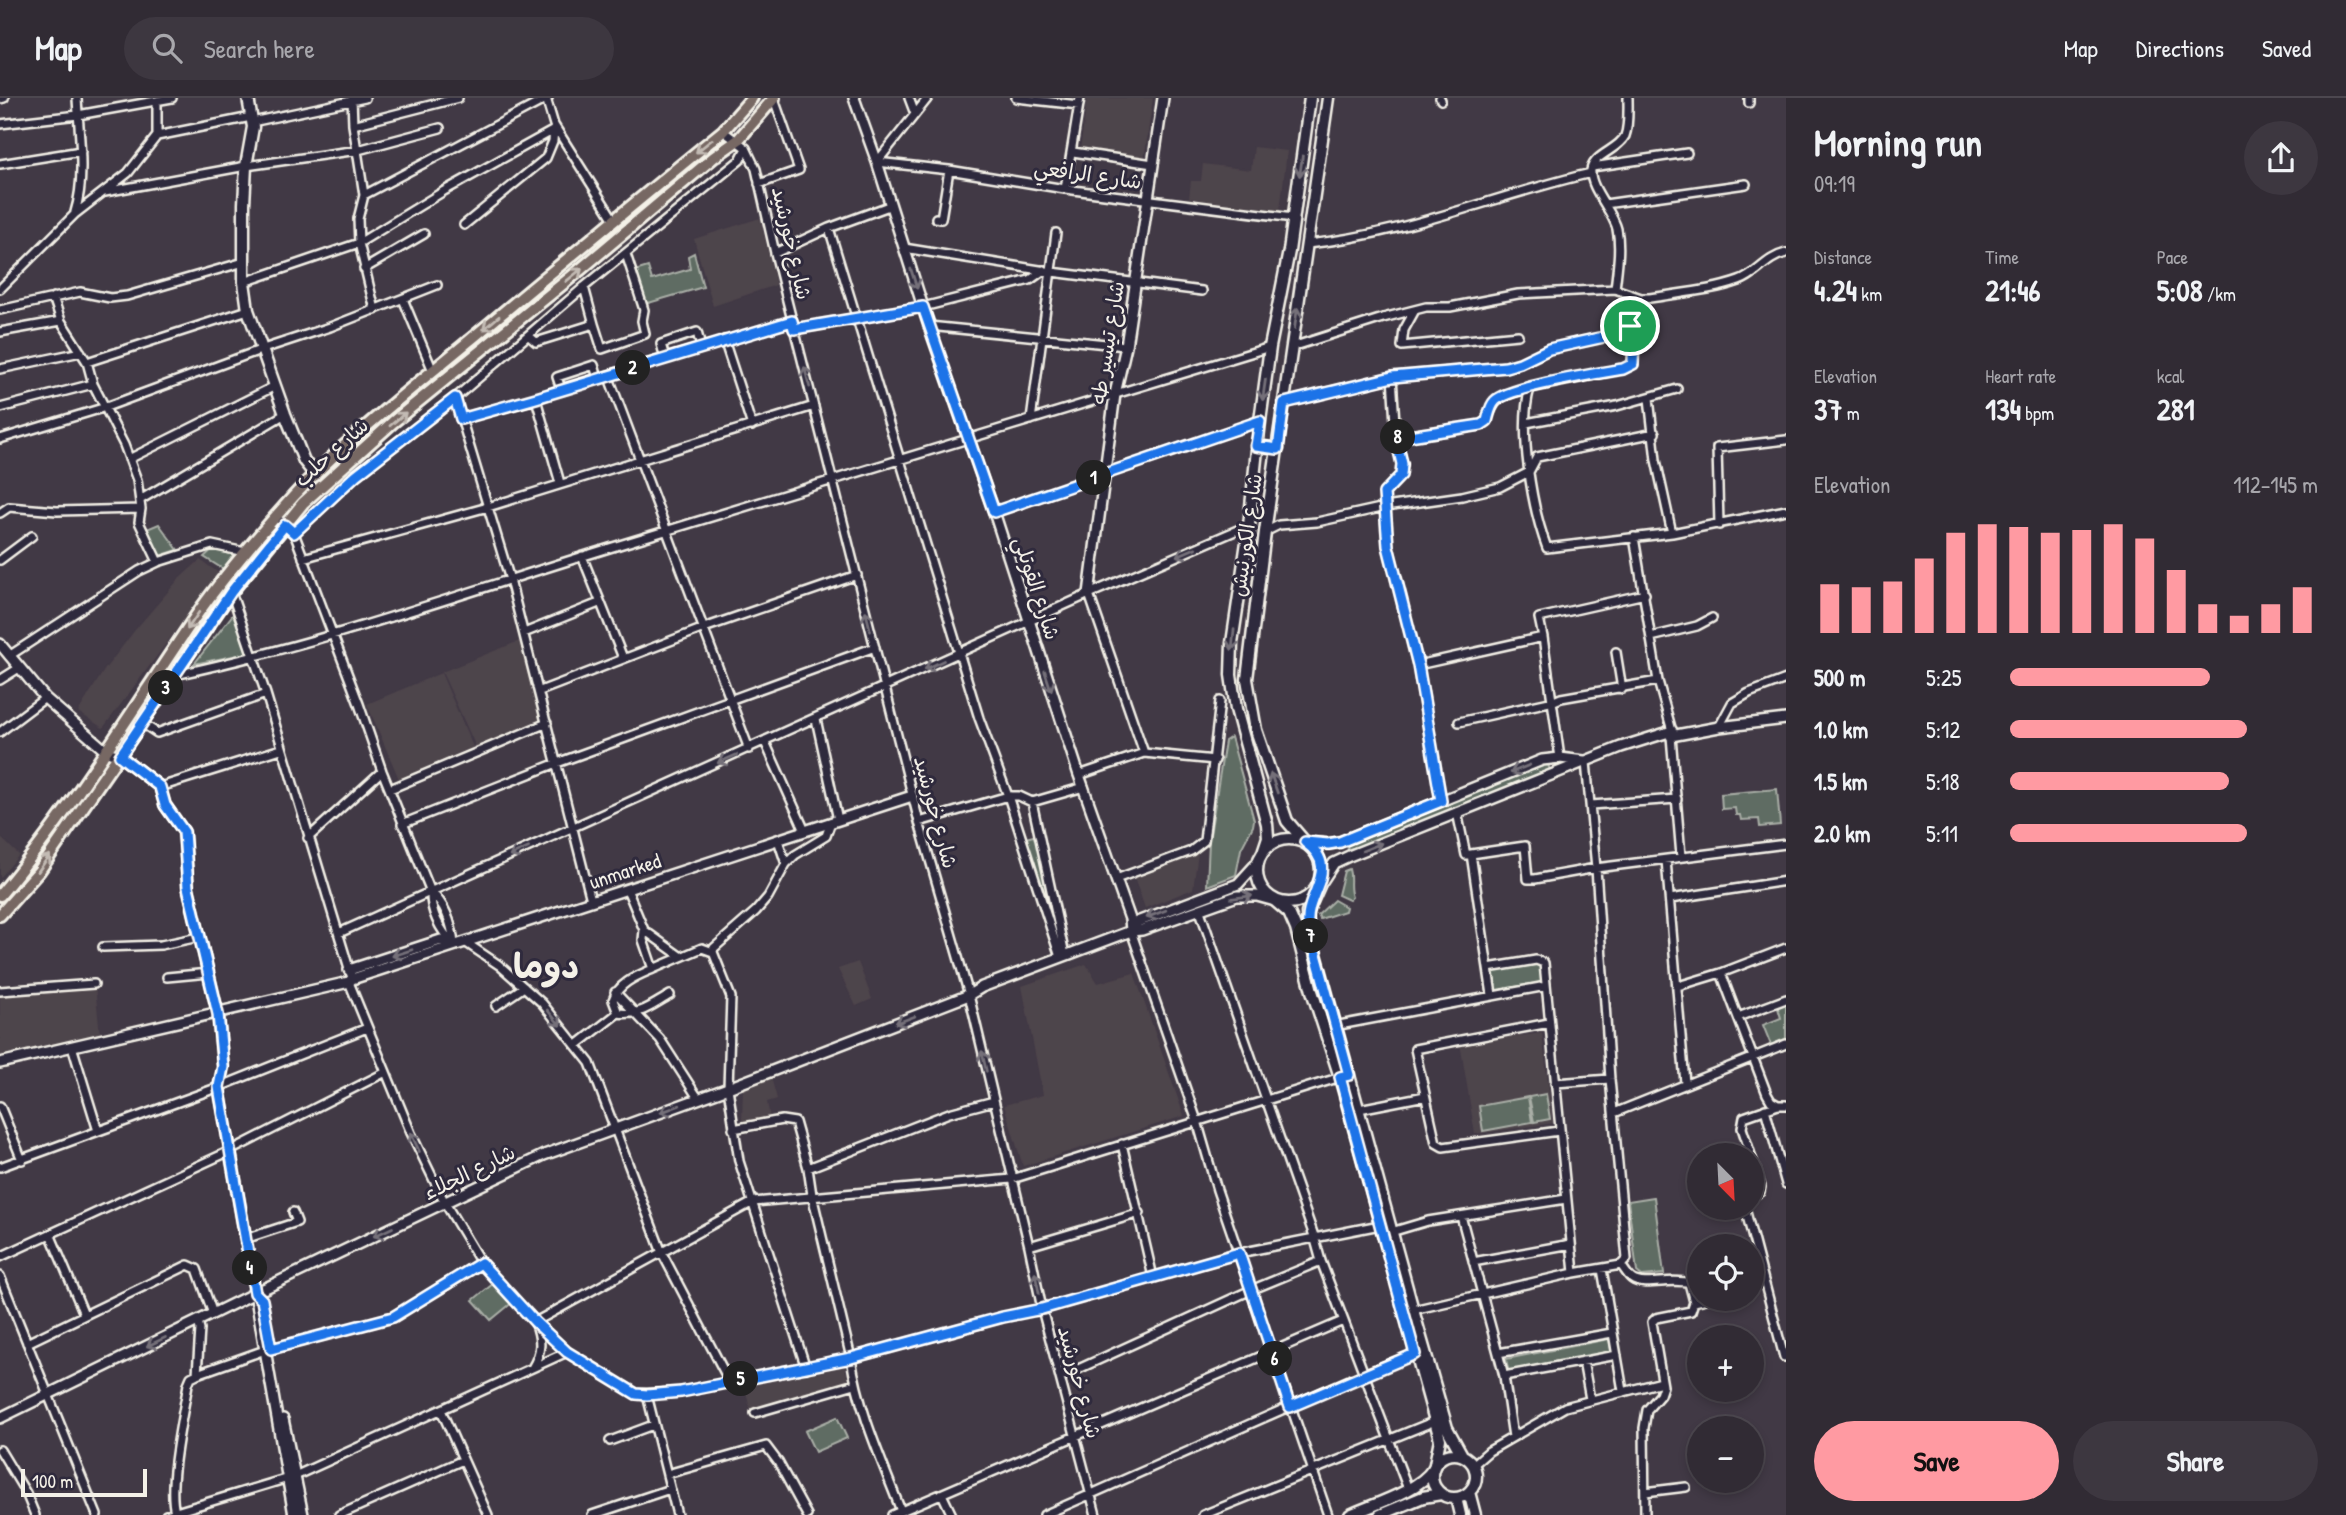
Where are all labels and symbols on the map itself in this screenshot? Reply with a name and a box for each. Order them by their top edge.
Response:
one-way arrow [695,138,713,154]
street label: شارع الرافعي [1032,152,1144,201]
one-way arrow [1294,154,1307,176]
street label: شارع خورشيد [764,184,819,303]
one-way arrow [564,267,582,283]
one-way arrow [908,268,921,290]
street label: شارع تيسير طه [1083,279,1132,407]
pin [1600,296,1660,356]
one-way arrow [1290,307,1303,329]
one-way arrow [483,315,501,331]
pin: 2 [616,350,650,386]
one-way arrow [800,366,813,389]
one-way arrow [1257,378,1270,401]
street label: شارع حلب [287,411,375,494]
one-way arrow [388,411,406,427]
pin: 8 [1380,420,1416,454]
pin: 1 [1076,460,1112,496]
street label: شارع الكورنيش [1223,472,1270,599]
street label: شارع القوتلي [1002,533,1067,645]
one-way arrow [1176,546,1197,559]
one-way arrow [186,611,200,630]
one-way arrow [861,611,874,633]
one-way arrow [1227,628,1240,651]
one-way arrow [924,659,945,672]
one-way arrow [1043,669,1056,691]
pin: 3 [148,670,184,706]
one-way arrow [717,753,738,766]
street label: شارع خورشيد [906,753,965,872]
one-way arrow [1510,764,1531,777]
one-way arrow [1267,772,1279,794]
one-way arrow [1360,839,1382,852]
one-way arrow [509,846,530,859]
street label: unmarked [585,846,665,896]
one-way arrow [37,854,51,873]
one-way arrow [1230,890,1253,903]
one-way arrow [1146,909,1168,922]
pin: 7 [1294,918,1328,954]
district label: دوما [513,942,579,989]
one-way arrow [391,947,413,960]
one-way arrow [547,1008,562,1026]
one-way arrow [895,1014,917,1027]
one-way arrow [977,1051,990,1073]
one-way arrow [659,1103,681,1116]
one-way arrow [408,1131,421,1152]
street label: شارع الجلاء [418,1137,520,1208]
north arrow [1687,1143,1764,1220]
one-way arrow [373,1226,394,1240]
pin: 4 [232,1250,268,1286]
one-way arrow [1030,1272,1044,1295]
street label: شارع خورشيد [1050,1323,1109,1442]
one-way arrow [146,1336,167,1350]
pin: 6 [1258,1342,1292,1376]
pin: 5 [724,1362,758,1396]
scale bar [21,1466,147,1498]

